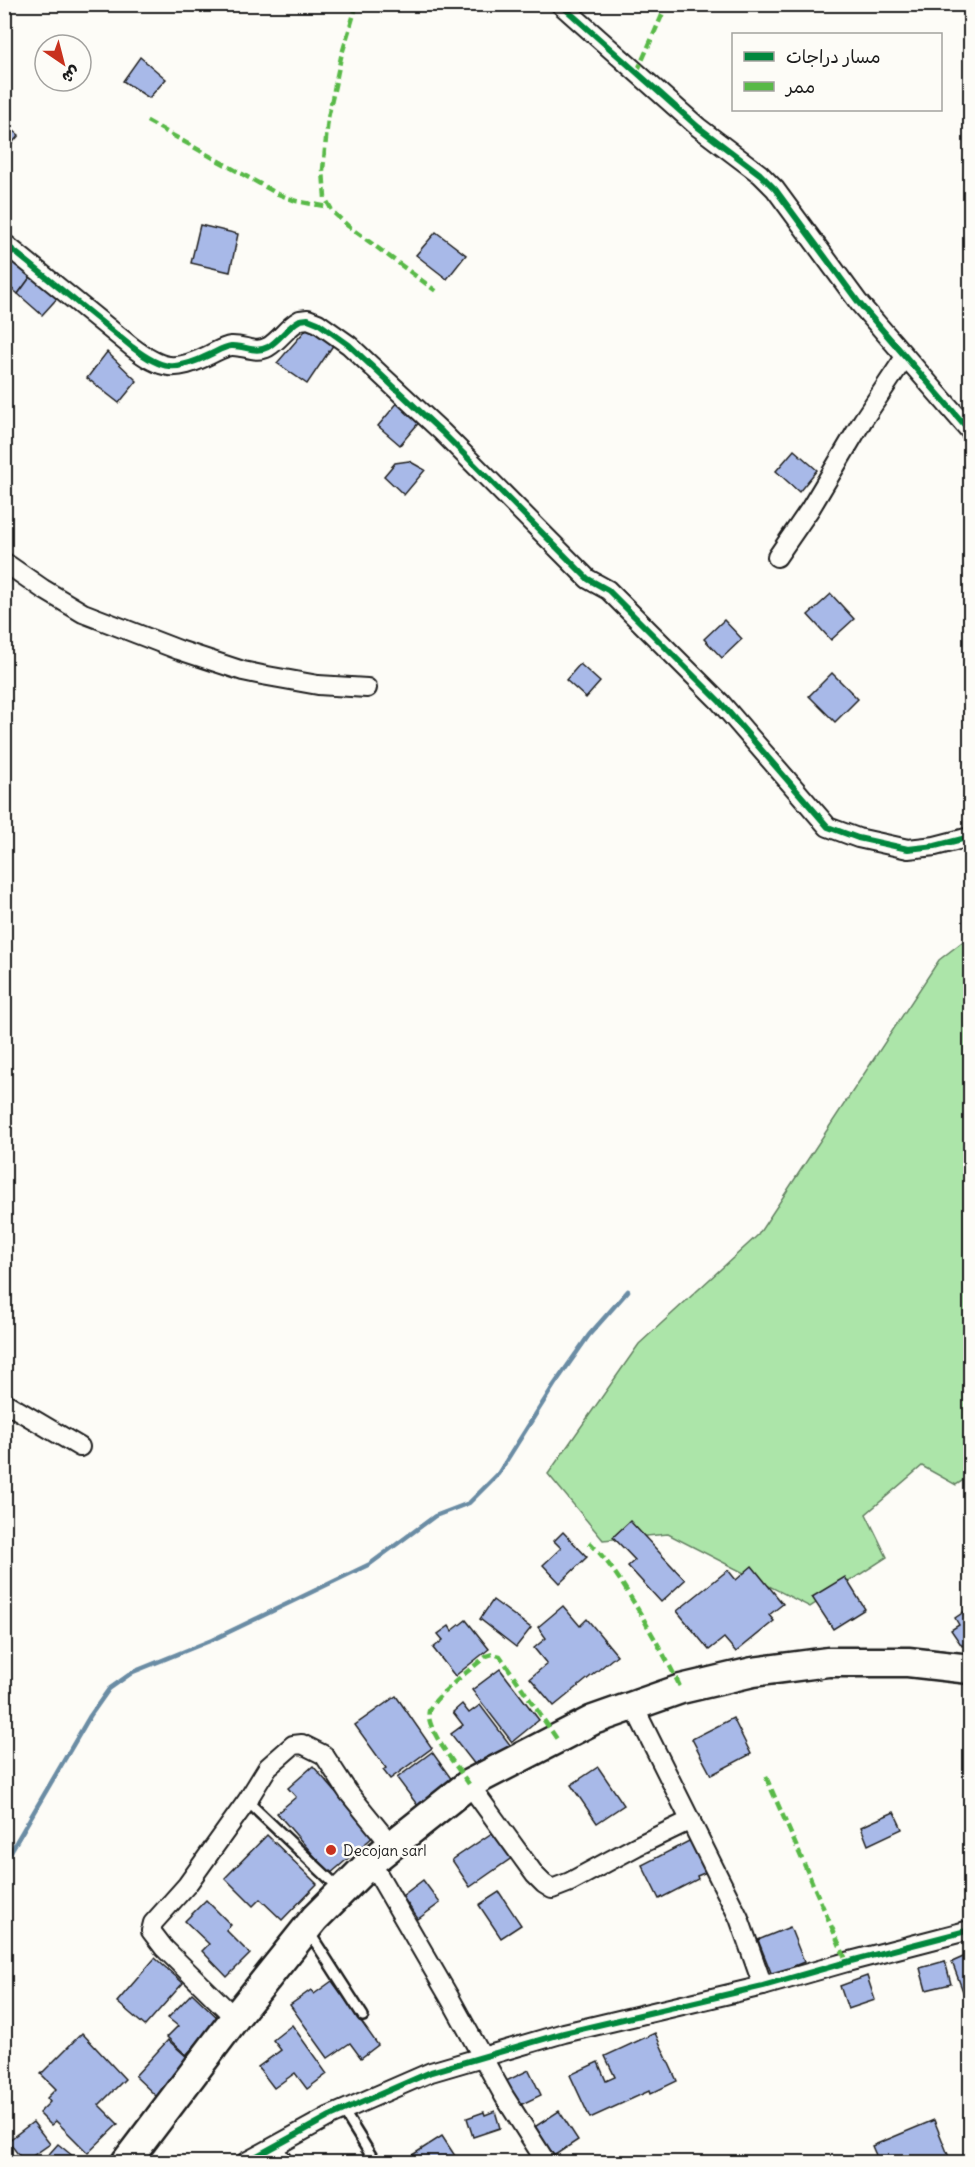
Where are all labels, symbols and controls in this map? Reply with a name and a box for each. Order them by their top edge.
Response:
north arrow [33,33,93,93]
legend [732,33,942,111]
text: مسار دراجات [786,45,881,68]
text: ش [59,62,85,89]
text: ممر [784,75,815,98]
place label: Decojan sarl [343,1841,427,1860]
marker: Decojan sarl [324,1843,338,1857]

